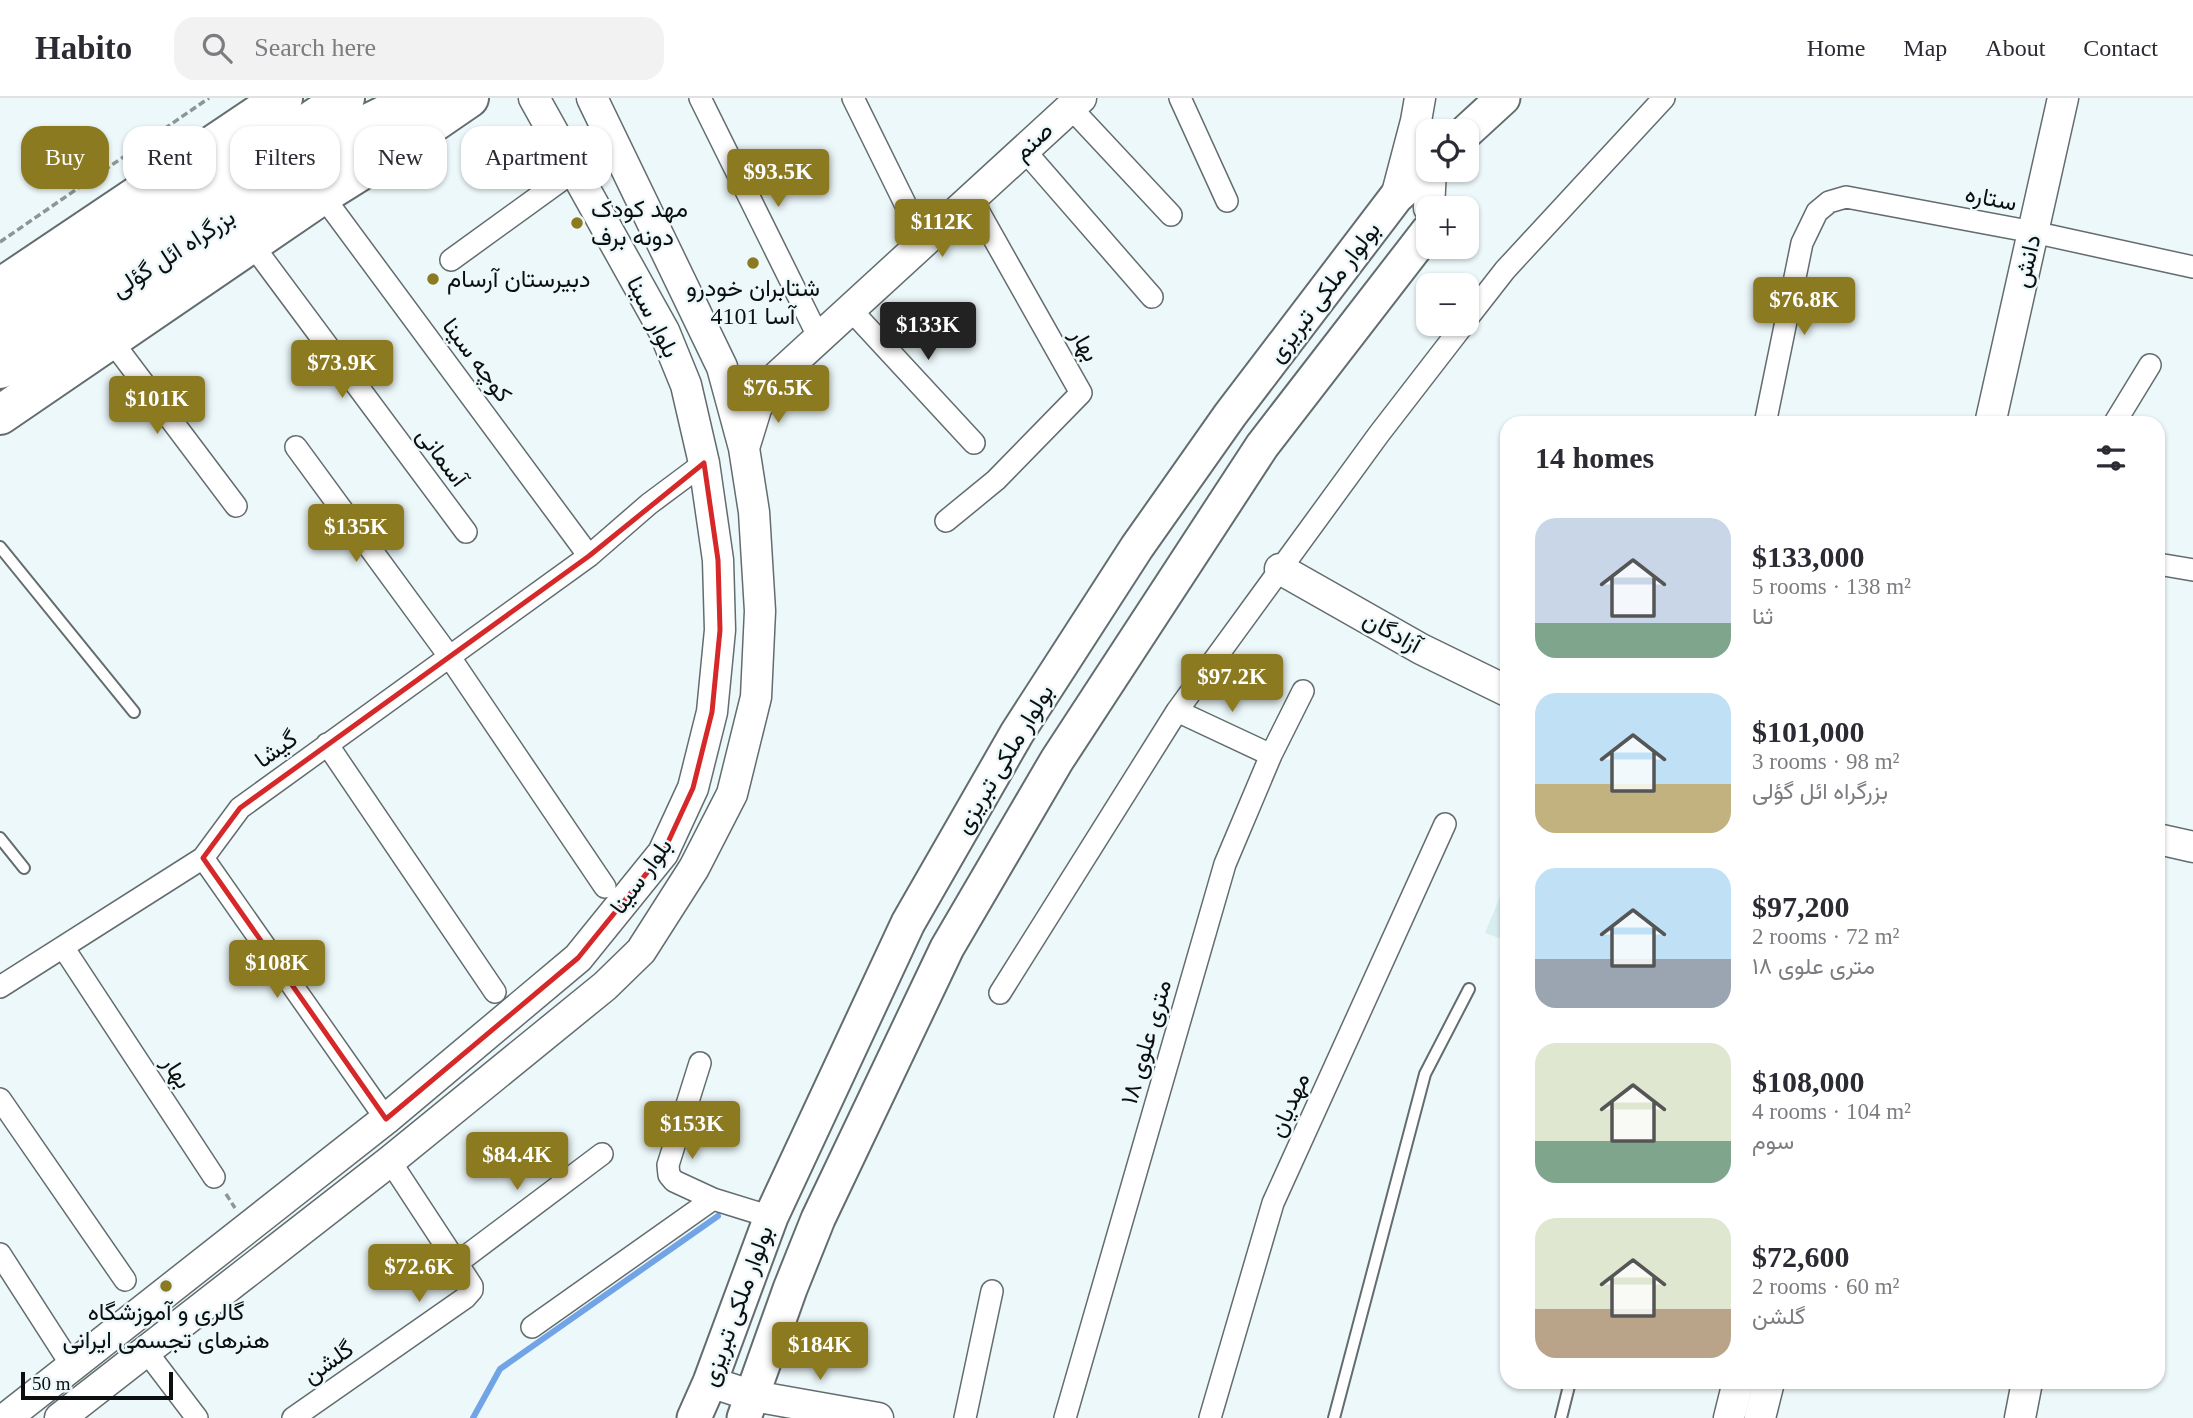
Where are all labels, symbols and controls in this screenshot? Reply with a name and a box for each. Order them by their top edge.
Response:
search box [174,17,664,80]
icon: search [198,29,236,67]
text: Habito [35,30,132,66]
text: Search here [254,33,376,62]
text: Home [1807,35,1865,61]
text: Map [1903,35,1947,61]
text: About [1985,35,2045,61]
text: Contact [2083,35,2158,61]
street label: صنم [1008,117,1060,167]
map controls [1416,119,1479,336]
button: locate [1416,119,1479,182]
chip: Buy [21,126,109,189]
chip: Rent [123,126,216,189]
chip: Filters [230,126,340,189]
chip: New [354,126,447,189]
chip: Apartment [461,126,612,189]
pin: $93.5K [721,150,835,209]
text: $93.5K [743,159,813,184]
street label: ستاره [1963,180,2019,218]
place label: مهد کودک دونه برف [591,196,688,252]
button: + [1416,196,1479,259]
pin: $112K [893,200,991,259]
street label: بزرگراه ائل گؤلی [106,203,241,304]
text: $112K [911,209,973,234]
marker: مهد کودک دونه برف [569,215,585,231]
street label: بولوار ملکی تبریزی [1263,217,1387,368]
street label: دانش [2008,232,2047,290]
marker: شتابران خودرو 4101 آسا [745,255,761,271]
place label: دبیرستان آرسام [447,266,591,295]
marker: دبیرستان آرسام [425,271,441,287]
street label: بلوار سینا [620,272,684,363]
button: − [1416,273,1479,336]
place label: شتابران خودرو 4101 آسا [686,275,820,329]
pin: $76.8K [1747,278,1861,337]
text: $76.8K [1769,287,1839,312]
pin: $133K [879,302,977,362]
text: $133K [896,312,960,337]
street label: کوچه سینا [435,313,517,409]
street label: بهار [1063,323,1104,367]
pin: $73.9K [285,341,399,400]
text: $73.9K [307,350,377,375]
pin: $76.5K [721,366,835,425]
text: $76.5K [743,375,813,400]
pin: $101K [108,376,206,436]
text: $101K [125,386,189,411]
street label: آسمانی [411,422,474,494]
icon: filters [2092,439,2130,477]
text: 14 homes [1535,441,1654,474]
pin: $135K [307,504,405,564]
text: $135K [324,514,388,539]
text: $133,000 [1752,540,1865,573]
icon: home [1591,546,1675,630]
text: 5 rooms · 138 m² [1752,574,1911,599]
text: ثنا [1752,604,1773,629]
street label: آزادگان [1358,606,1428,661]
pin: $97.2K [1175,654,1289,714]
text: $97.2K [1197,664,1267,689]
street label: بولوار ملکی تبریزی [949,680,1060,839]
text: $101,000 [1752,715,1865,748]
icon: home [1591,721,1675,805]
street label: گیشا [250,725,303,774]
text: 3 rooms · 98 m² [1752,749,1899,774]
text: بزرگراه ائل گؤلی [1752,779,1888,804]
street label: بلوار سینا [605,833,679,920]
text: $97,200 [1752,890,1850,923]
icon: home [1591,896,1675,980]
text: 2 rooms · 72 m² [1752,924,1899,949]
pin: $108K [228,940,326,1000]
text: $108K [245,950,309,975]
text: ۱۸ متری علوی [1752,954,1875,979]
street label: ۱۸ متری علوی [1116,977,1178,1108]
street label: بهار [155,1050,197,1094]
text: $108,000 [1752,1065,1865,1098]
street label: مهدیان [1263,1069,1316,1142]
icon: home [1591,1071,1675,1155]
text: 4 rooms · 104 m² [1752,1099,1911,1124]
pin: $153K [643,1102,741,1161]
text: $153K [660,1111,724,1136]
text: سوم [1752,1129,1794,1154]
pin: $84.4K [460,1132,574,1192]
text: $84.4K [482,1142,552,1167]
street label: بولوار ملکی تبریزی [696,1222,780,1390]
text: $72,600 [1752,1240,1850,1273]
pin: $72.6K [362,1244,476,1304]
icon: home [1591,1246,1675,1330]
text: $72.6K [384,1254,454,1279]
text: 2 rooms · 60 m² [1752,1274,1899,1299]
marker: گالری و آموزشگاه هنرهای تجسمی ایرانی [158,1278,174,1294]
place label: گالری و آموزشگاه هنرهای تجسمی ایرانی [62,1299,270,1355]
text: گلشن [1752,1304,1806,1329]
pin: $184K [771,1322,869,1382]
text: $184K [788,1332,852,1357]
street label: گلشن [298,1335,359,1389]
scale bar [21,1369,173,1401]
text: 50 m [32,1373,71,1394]

